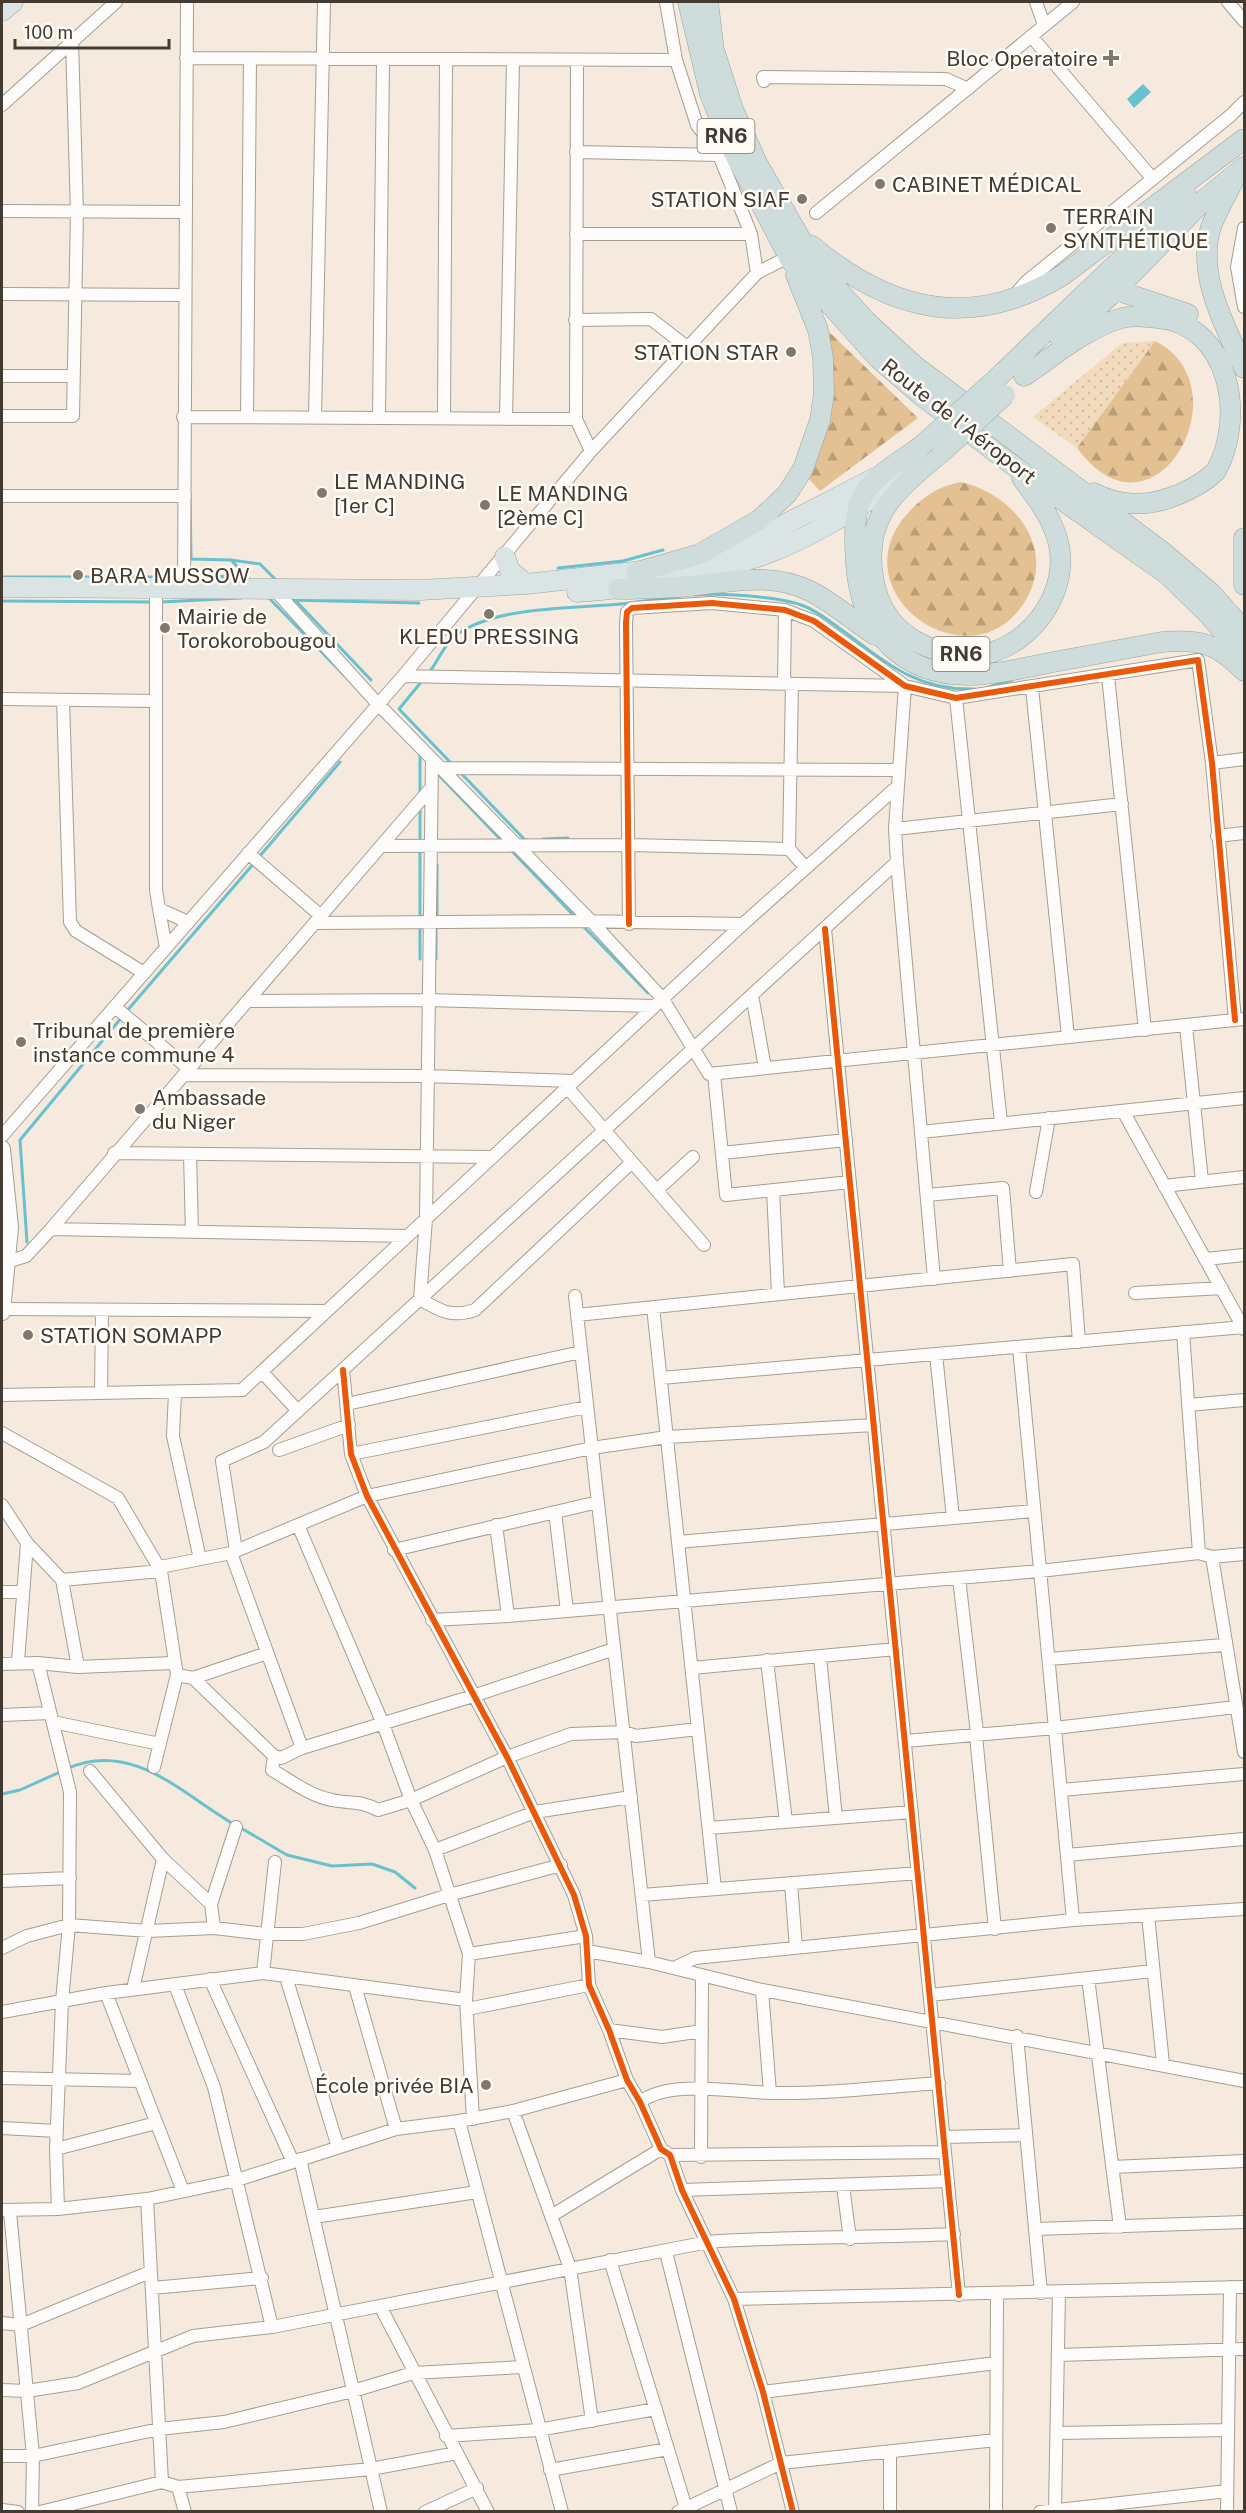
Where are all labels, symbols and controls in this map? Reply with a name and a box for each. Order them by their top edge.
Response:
scale bar [15,12,170,50]
text: 100 m [24,22,73,43]
place label: Bloc Operatoire [946,46,1098,71]
marker: Bloc Operatoire [1102,49,1120,67]
road number: RN6 [698,119,754,153]
place label: CABINET MÉDICAL [892,172,1082,197]
marker: CABINET MÉDICAL [873,177,887,191]
place label: STATION SIAF [651,187,790,212]
marker: STATION SIAF [795,192,809,206]
place label: TERRAIN SYNTHÉTIQUE [1063,204,1209,253]
marker: TERRAIN SYNTHÉTIQUE [1044,221,1058,235]
place label: STATION STAR [633,340,779,365]
marker: STATION STAR [784,345,798,359]
street label: Route de l'Aéroport [877,353,1041,489]
place label: LE MANDING [1er C] [334,469,465,518]
place label: LE MANDING [2ème C] [497,481,628,530]
marker: LE MANDING [1er C] [315,486,329,500]
marker: LE MANDING [2ème C] [478,498,492,512]
place label: BARA MUSSOW [90,563,250,588]
marker: BARA MUSSOW [71,568,85,582]
place label: Mairie de Torokorobougou [177,604,336,653]
marker: KLEDU PRESSING [482,607,496,621]
marker: Mairie de Torokorobougou [158,621,172,635]
place label: KLEDU PRESSING [399,624,579,649]
road number: RN6 [932,637,990,671]
place label: Tribunal de première instance commune 4 [33,1018,235,1067]
marker: Tribunal de première instance commune 4 [14,1035,28,1049]
place label: Ambassade du Niger [152,1085,266,1134]
marker: Ambassade du Niger [133,1102,147,1116]
place label: STATION SOMAPP [40,1323,222,1348]
marker: STATION SOMAPP [21,1328,35,1342]
place label: École privée BIA [315,2073,474,2098]
marker: École privée BIA [479,2078,493,2092]

